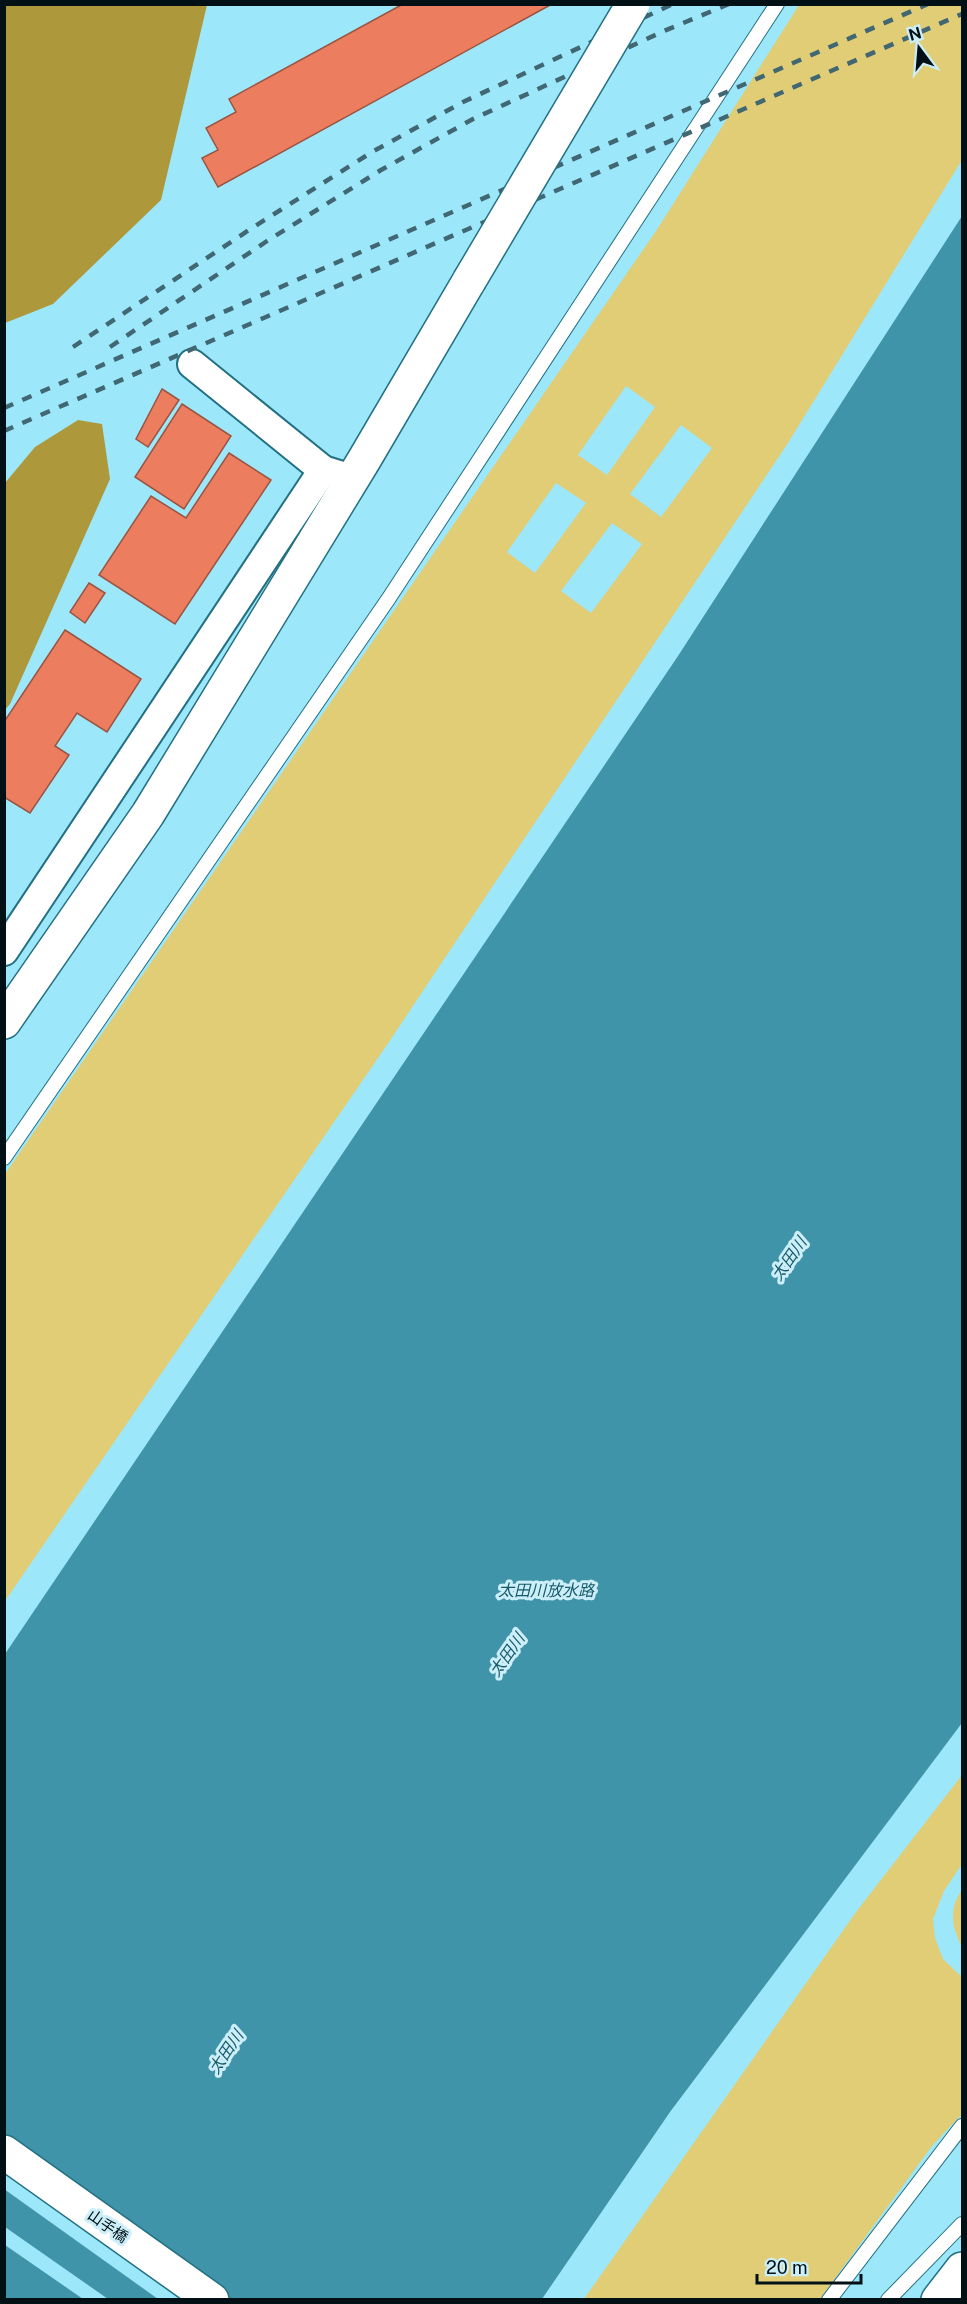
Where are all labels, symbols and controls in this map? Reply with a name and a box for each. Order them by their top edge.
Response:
north arrow [889,18,949,78]
text: N [906,23,924,45]
water label: 太田川 [767,1232,812,1284]
water label: 太田川放水路 [498,1581,596,1600]
water label: 太田川 [485,1628,530,1680]
water label: 太田川 [205,2025,248,2077]
street label: 山手橋 [85,2206,131,2246]
scale bar [757,2247,860,2285]
text: 20 m [766,2257,808,2278]

